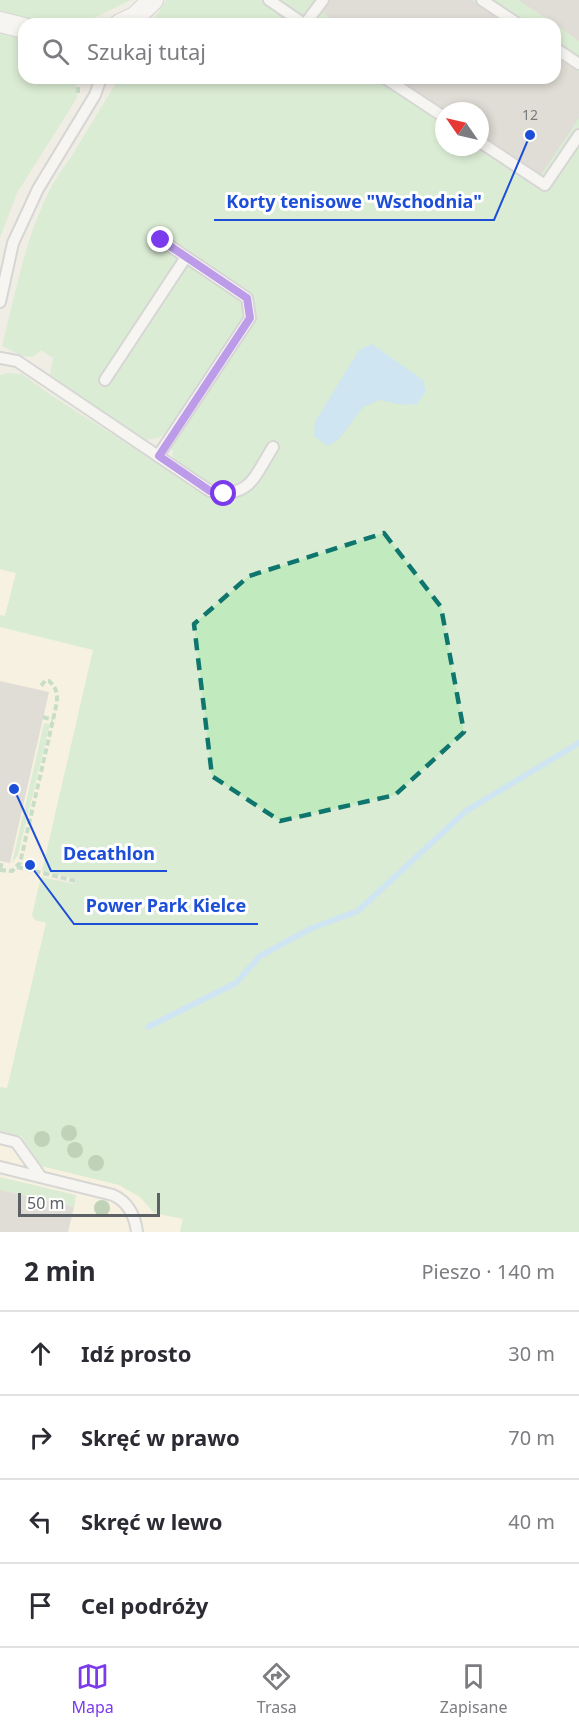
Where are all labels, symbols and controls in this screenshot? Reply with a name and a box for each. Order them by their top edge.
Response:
search box [18,18,561,84]
icon: search [39,35,72,68]
text: Szukaj tutaj [87,36,206,66]
north arrow [435,102,489,156]
house number: 12 [522,105,538,124]
callout: Korty tenisowe "Wschodnia" [214,184,494,220]
text: Korty tenisowe "Wschodnia" [226,189,482,213]
route end [147,226,173,252]
route start [210,480,236,506]
callout: Decathlon [51,835,167,871]
text: Decathlon [63,841,155,865]
callout: Power Park Kielce [74,888,258,924]
text: Power Park Kielce [86,893,246,917]
scale bar [18,1190,160,1218]
text: 50 m [27,1192,64,1214]
text: 2 min [24,1253,96,1289]
text: Pieszo · 140 m [421,1258,555,1285]
icon: ahead [24,1337,57,1370]
text: Idź prosto [81,1338,191,1368]
text: 30 m [508,1340,555,1367]
icon: right [24,1421,57,1454]
text: Skręć w prawo [81,1422,240,1452]
text: 70 m [508,1424,555,1451]
icon: left [24,1505,57,1538]
text: Skręć w lewo [81,1506,223,1536]
text: 40 m [508,1508,555,1535]
icon: arrive [24,1589,57,1622]
text: Cel podróży [81,1590,208,1620]
tab: Mapa [72,1660,114,1718]
tab: Trasa [257,1660,297,1718]
tab: Zapisane [440,1660,507,1718]

